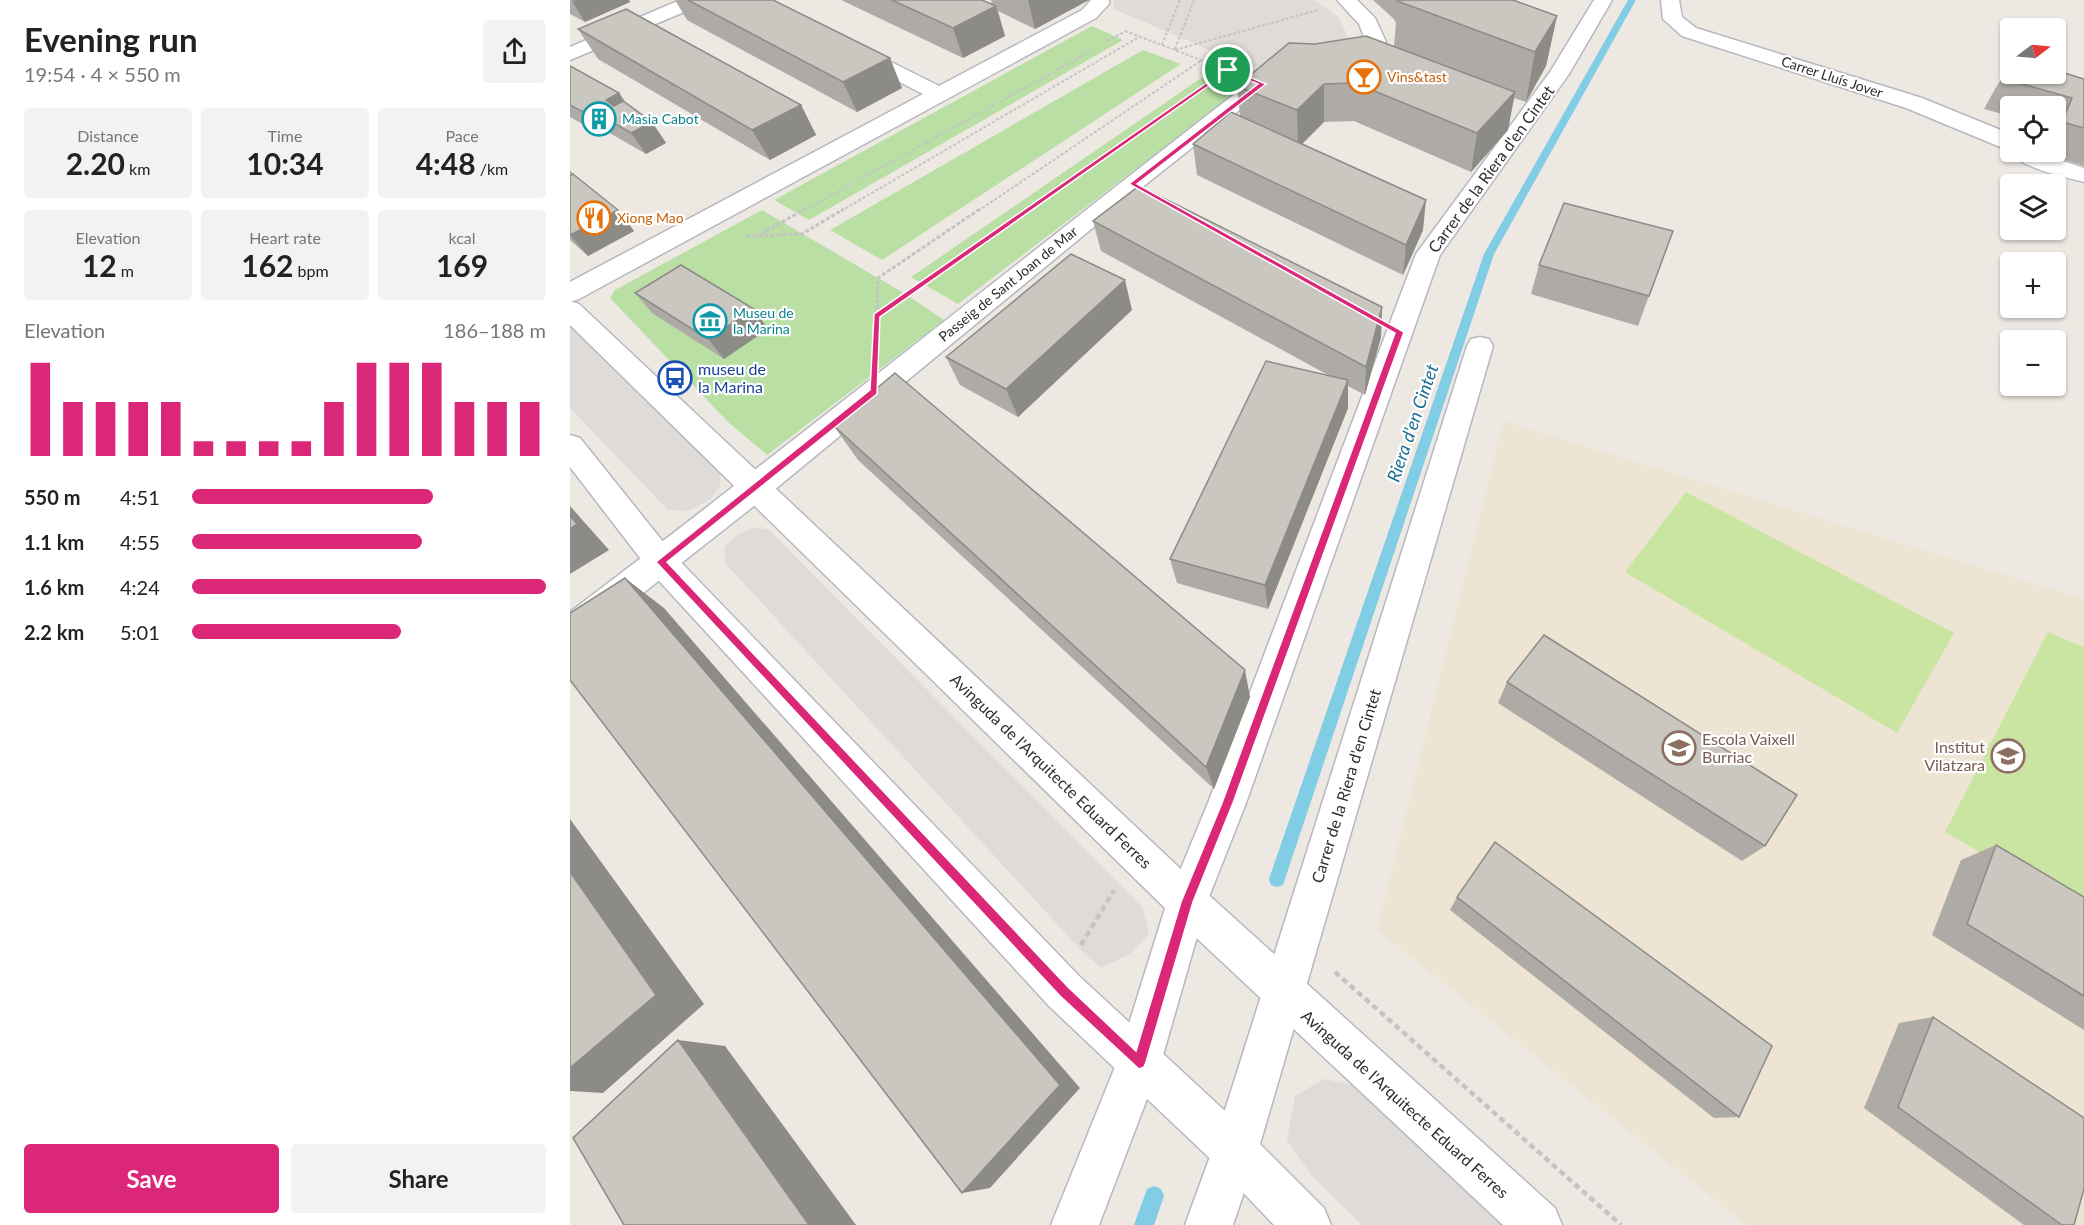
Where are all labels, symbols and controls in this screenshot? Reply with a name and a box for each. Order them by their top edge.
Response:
north arrow [2000,18,2066,84]
map controls [2000,18,2066,396]
text: Evening run [24,19,198,59]
button: share [483,20,546,83]
pin [1202,44,1253,95]
street label: Carrer Lluís Jover [1779,52,1885,101]
icon: arrive [1211,53,1244,86]
bar icon: Vins&tast [1346,59,1382,95]
text: 19:54 · 4 × 550 m [24,62,181,86]
place label: Vins&tast [1387,68,1447,85]
street label: Carrer de la Riera d'en Cintet [1424,81,1558,256]
button: locate [2000,96,2066,162]
building icon: Masia Cabot [581,101,617,137]
place label: Masia Cabot [622,110,699,127]
text: Distance [77,126,139,145]
text: Time [268,126,302,145]
text: Pace [445,126,479,145]
text: 2.20 [66,145,125,181]
text: 10:34 [246,145,324,181]
text: 4:48 [416,145,476,181]
text: km [125,159,150,178]
text: /km [476,159,508,178]
button: layers [2000,174,2066,240]
restaurant icon: Xiong Mao [576,200,612,236]
place label: Xiong Mao [617,209,684,226]
street label: Passeig de Sant Joan de Mar [935,222,1081,345]
text: Elevation [76,228,141,247]
text: Heart rate [249,228,321,247]
text: kcal [448,228,476,247]
text: 12 [82,247,117,283]
text: 162 [241,247,294,283]
text: 169 [436,247,488,283]
button: + [2000,252,2066,318]
text: m [117,261,134,280]
text: bpm [294,261,329,280]
museum icon: Museu de la Marina [692,303,728,339]
place label: Museu de la Marina [733,304,794,337]
text: Elevation [24,318,105,342]
text: 186–188 m [443,318,546,342]
button: − [2000,330,2066,396]
place label: museu de la Marina [698,359,766,396]
bus stop icon: museu de la Marina [657,360,693,396]
water label: Riera d'en Cintet [1382,360,1443,484]
text: 550 m [24,485,80,509]
text: 4:51 [120,485,160,509]
text: 1.1 km [24,530,84,554]
text: 4:55 [120,530,160,554]
text: 1.6 km [24,575,84,599]
text: 4:24 [120,575,160,599]
text: 2.2 km [24,620,84,644]
text: 5:01 [120,620,160,644]
street label: Avinguda de l'Arquitecte Eduard Ferres [947,669,1156,872]
street label: Carrer de la Riera d'en Cintet [1307,686,1384,885]
place label: Escola Vaixell Burriac [1702,729,1795,766]
school or university icon: Escola Vaixell Burriac [1661,730,1697,766]
place label: Institut Vilatzara [1924,737,1985,774]
school or university icon: Institut Vilatzara [1990,738,2026,774]
street label: Avinguda de l'Arquitecte Eduard Ferres [1298,1006,1513,1202]
button: Save [24,1144,279,1213]
button: Share [291,1144,546,1213]

